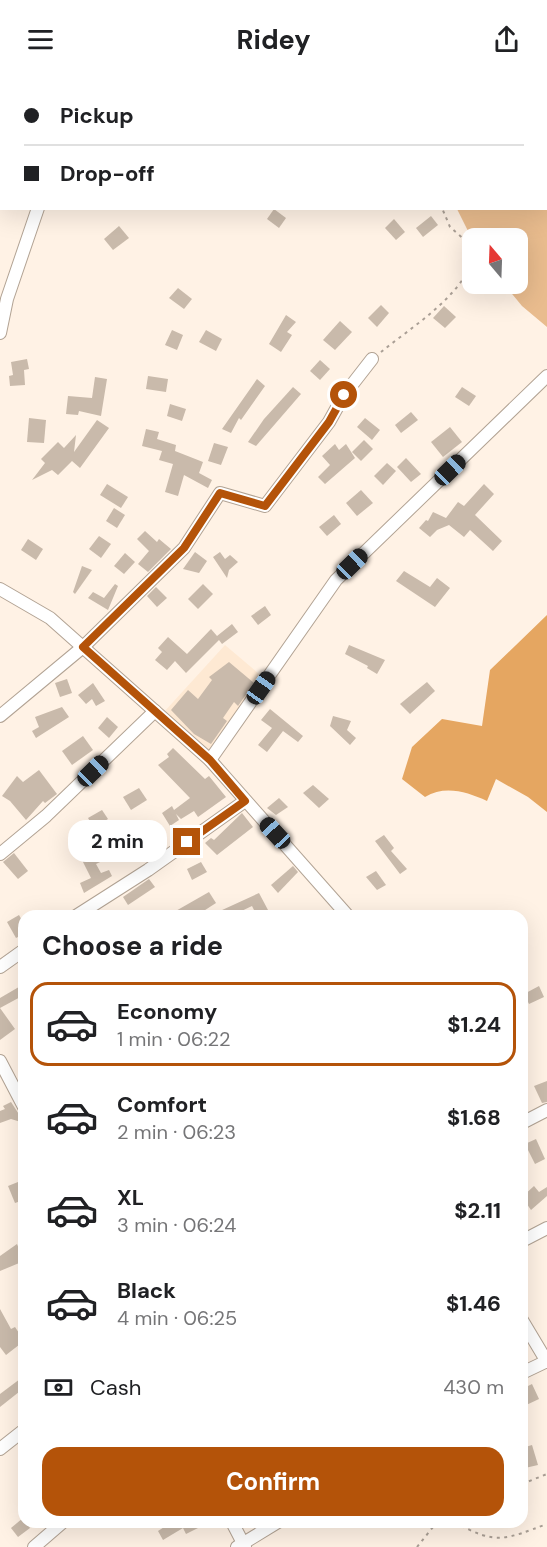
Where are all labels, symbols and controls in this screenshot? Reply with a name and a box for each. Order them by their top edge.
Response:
text: Ridey [236,22,311,57]
icon: menu [24,23,57,56]
icon: share [490,23,523,56]
text: Pickup [60,101,134,130]
text: Drop-off [60,159,155,188]
north arrow [462,228,528,294]
map controls [462,228,528,294]
route start [330,381,357,408]
car [431,451,469,489]
car [333,545,371,583]
car [243,668,279,708]
car [74,752,112,790]
car [256,814,294,852]
callout: 2 min [67,821,166,863]
text: 2 min [91,828,144,854]
route end [173,828,200,855]
text: Choose a ride [42,928,223,963]
icon: car [45,997,99,1051]
text: Economy [117,997,217,1026]
text: $1.24 [447,1010,501,1039]
text: 1 min · 06:22 [117,1026,231,1052]
icon: car [45,1090,99,1144]
text: Comfort [117,1090,207,1119]
text: $1.68 [447,1103,501,1132]
text: 2 min · 06:23 [117,1119,236,1145]
icon: car [45,1183,99,1237]
text: XL [117,1183,144,1212]
text: $2.11 [454,1196,501,1225]
text: 3 min · 06:24 [117,1212,236,1238]
icon: car [45,1276,99,1330]
text: Black [117,1276,176,1305]
text: $1.46 [446,1289,501,1318]
text: 4 min · 06:25 [117,1305,237,1331]
icon: cash [42,1371,75,1404]
text: Cash [90,1373,141,1402]
text: 430 m [443,1374,504,1400]
button: Confirm [42,1447,504,1516]

